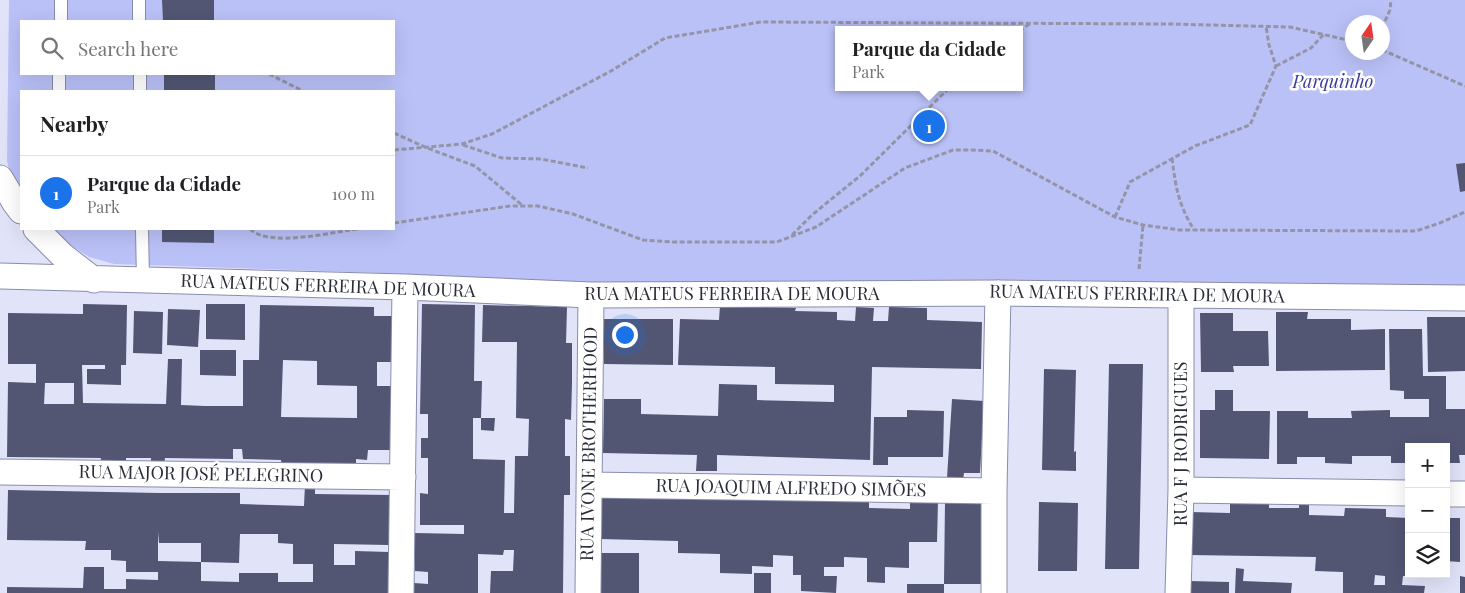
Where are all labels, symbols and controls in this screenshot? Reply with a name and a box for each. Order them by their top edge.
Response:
north arrow [1345,15,1390,60]
search box [20,20,395,75]
popup [835,26,1023,91]
icon: search [38,34,66,62]
text: Search here [78,35,178,61]
text: Parque da Cidade [852,35,1006,61]
text: Park [852,61,885,82]
park label: Parquinho [1292,69,1374,93]
pin: 1 [913,107,945,145]
text: Nearby [40,109,109,137]
text: Parque da Cidade [87,170,241,196]
text: 1 [53,183,59,204]
text: 100 m [332,183,375,204]
text: Park [87,196,120,217]
street label: RUA MATEUS FERREIRA DE MOURA [180,268,477,302]
street label: RUA MATEUS FERREIRA DE MOURA [989,278,1286,308]
street label: RUA MATEUS FERREIRA DE MOURA [584,281,880,305]
your location [612,322,638,348]
street label: RUA IVONE BROTHERHOOD [574,327,602,561]
street label: RUA F J RODRIGUES [1168,362,1192,526]
map controls [1405,443,1450,578]
button: + [1405,443,1450,488]
street label: RUA MAJOR JOSÉ PELEGRINO [79,459,324,487]
street label: RUA JOAQUIM ALFREDO SIMÕES [655,473,927,501]
button: − [1405,488,1450,533]
button: layers [1405,533,1450,578]

